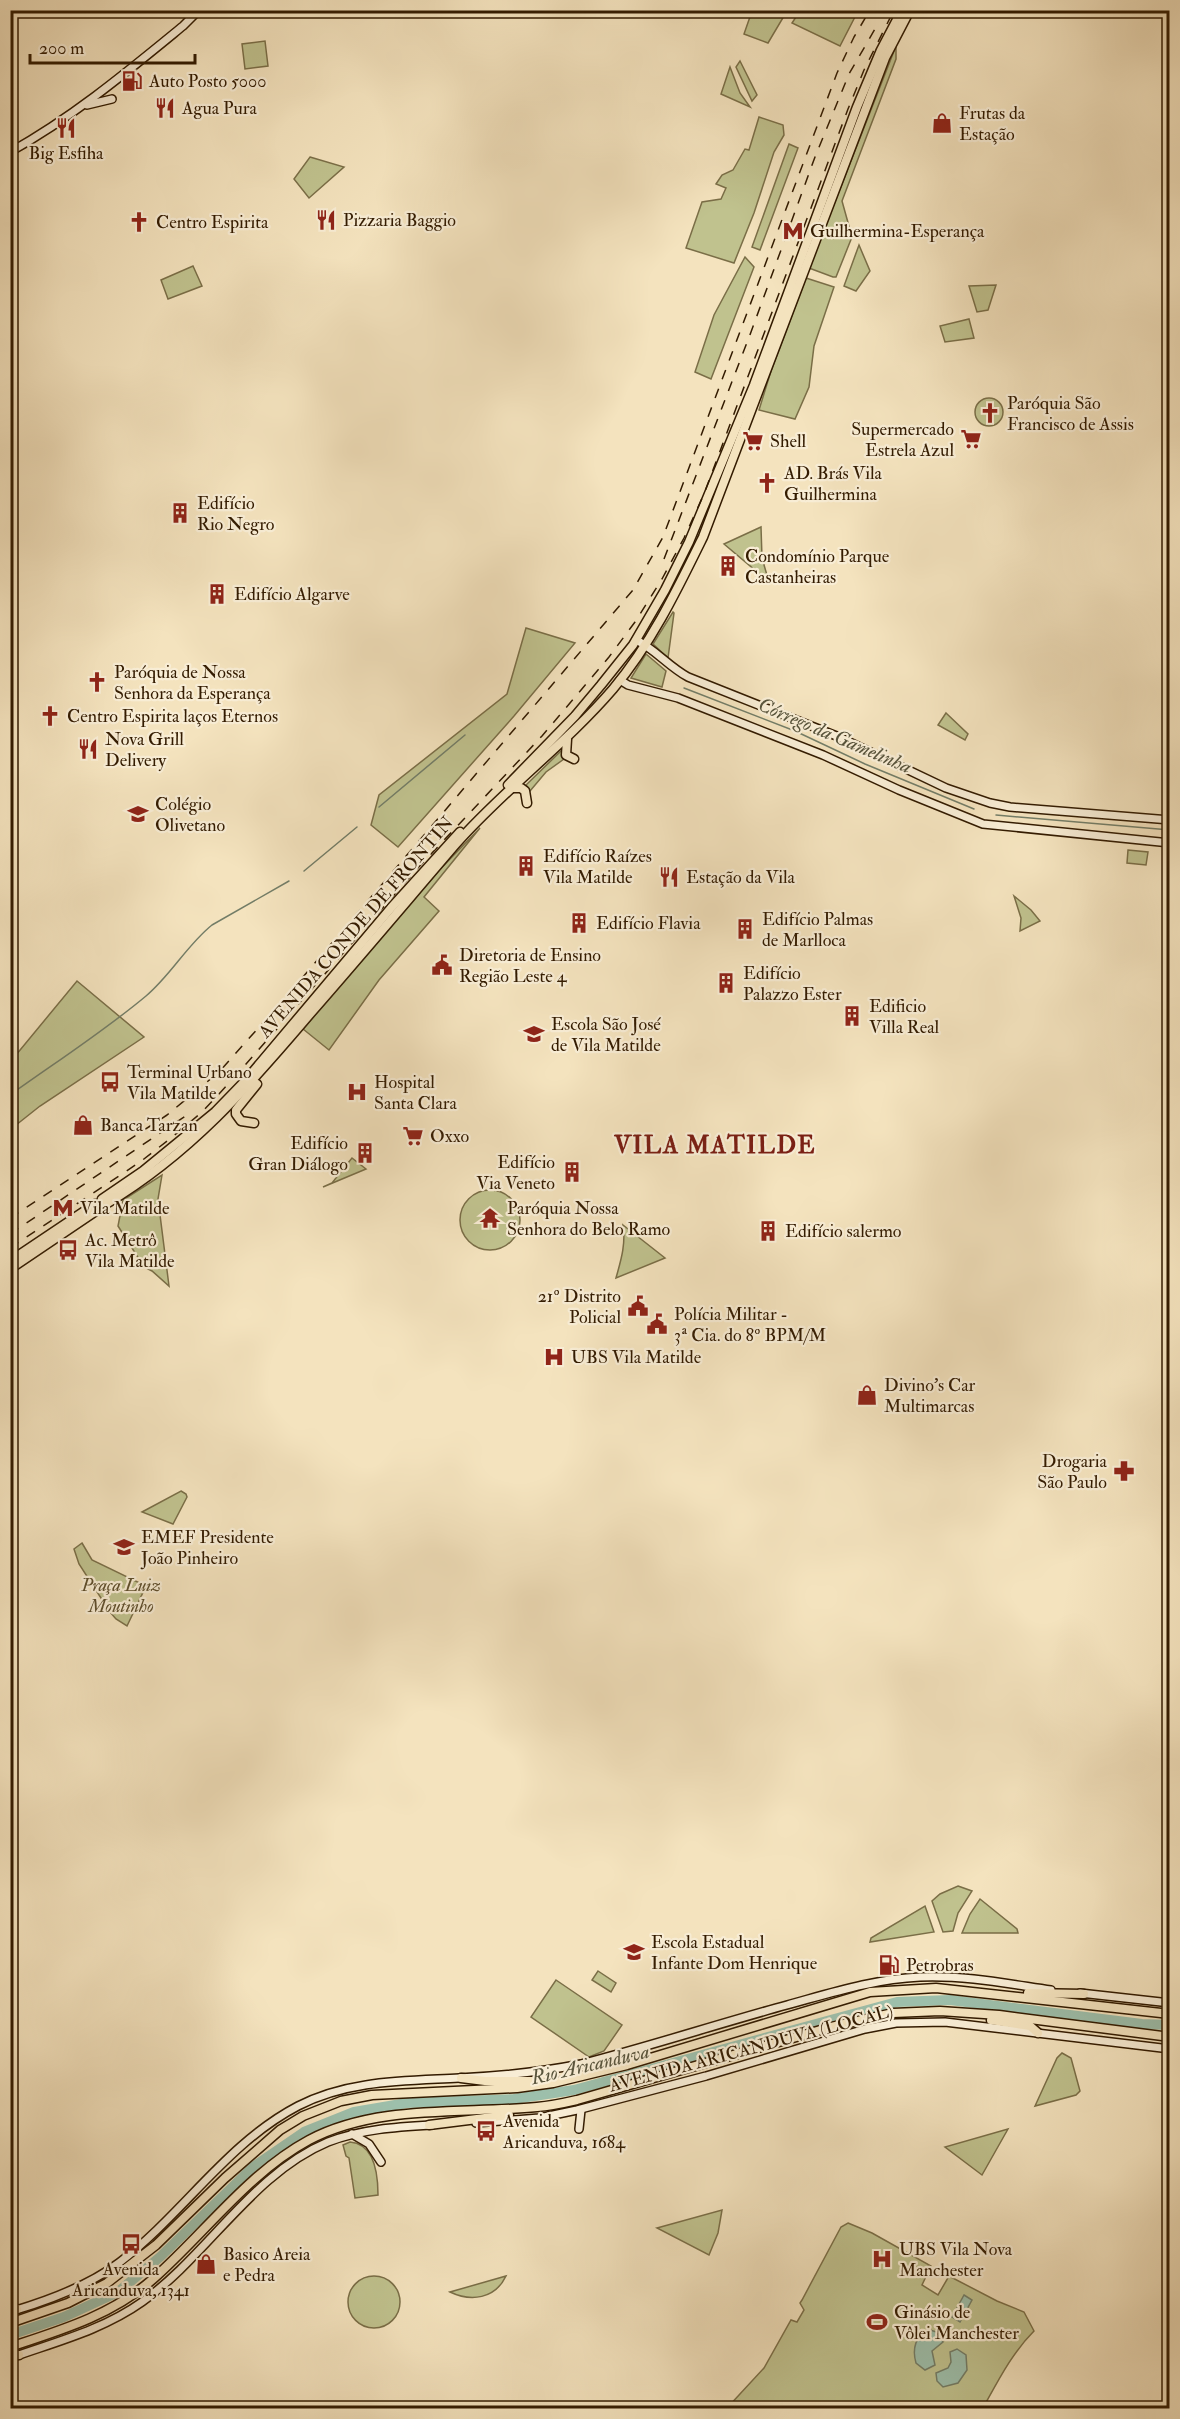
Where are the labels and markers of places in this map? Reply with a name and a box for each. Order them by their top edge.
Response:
fuel station icon: Auto Posto 5000 [120,69,144,93]
place label: Auto Posto 5000 [148,70,266,93]
restaurant icon: Agua Pura [153,96,177,120]
place label: Agua Pura [181,97,258,120]
place label: Frutas da Estação [959,102,1026,146]
shop icon: Frutas da Estação [930,111,954,135]
restaurant icon: Big Esfiha [54,116,78,140]
place label: Big Esfiha [28,142,104,165]
restaurant icon: Pizzaria Baggio [314,208,338,232]
place label: Pizzaria Baggio [343,209,456,232]
church icon: Centro Espirita [127,210,151,234]
place label: Centro Espirita [156,211,269,234]
metro station icon: Guilhermina-Esperança [781,219,805,243]
place label: Guilhermina-Esperança [810,220,985,243]
place label: Paróquia São Francisco de Assis [1007,392,1134,436]
church icon: Paróquia São Francisco de Assis [978,401,1002,425]
place label: Supermercado Estrela Azul [851,418,954,462]
supermarket icon: Supermercado Estrela Azul [959,427,983,451]
supermarket icon: Shell [741,429,765,453]
place label: Shell [770,430,807,453]
place label: AD. Brás Vila Guilhermina [783,462,883,506]
church icon: AD. Brás Vila Guilhermina [755,471,779,495]
place label: Edifício Rio Negro [197,492,275,536]
building icon: Edifício Rio Negro [168,501,192,525]
place label: Condomínio Parque Castanheiras [745,545,890,589]
building icon: Condomínio Parque Castanheiras [716,554,740,578]
building icon: Edifício Algarve [205,582,229,606]
place label: Edifício Algarve [234,583,350,606]
place label: Paróquia de Nossa Senhora da Esperança [114,661,271,705]
church icon: Paróquia de Nossa Senhora da Esperança [85,670,109,694]
church icon: Centro Espirita laços Eternos [38,704,62,728]
place label: Centro Espirita laços Eternos [67,705,278,728]
place label: Nova Grill Delivery [105,728,184,772]
restaurant icon: Nova Grill Delivery [76,737,100,761]
place label: Colégio Olivetano [155,793,225,837]
school or university icon: Colégio Olivetano [126,802,150,826]
place label: Edifício Raízes Vila Matilde [543,845,652,889]
building icon: Edifício Raízes Vila Matilde [514,854,538,878]
restaurant icon: Estação da Vila [657,865,681,889]
place label: Estação da Vila [686,866,796,889]
place label: Edifício Palmas de Marlloca [762,908,873,952]
building icon: Edifício Flavia [567,911,591,935]
place label: Edifício Flavia [596,912,701,935]
building icon: Edifício Palmas de Marlloca [733,917,757,941]
place label: Diretoria de Ensino Região Leste 4 [459,944,601,988]
public building icon: Diretoria de Ensino Região Leste 4 [430,953,454,977]
place label: Edifício Palazzo Ester [743,962,842,1006]
building icon: Edifício Palazzo Ester [714,971,738,995]
place label: Edificio Villa Real [869,995,940,1039]
building icon: Edificio Villa Real [840,1004,864,1028]
place label: Escola São José de Vila Matilde [551,1013,661,1057]
school or university icon: Escola São José de Vila Matilde [522,1022,546,1046]
place label: Terminal Urbano Vila Matilde [127,1061,252,1105]
bus stop icon: Terminal Urbano Vila Matilde [98,1070,122,1094]
place label: Hospital Santa Clara [374,1071,458,1115]
hospital icon: Hospital Santa Clara [345,1080,369,1104]
shop icon: Banca Tarzan [71,1113,95,1137]
place label: Banca Tarzan [100,1114,198,1137]
supermarket icon: Oxxo [401,1124,425,1148]
place label: Oxxo [430,1125,469,1148]
place label: Edifício Gran Diálogo [248,1132,348,1176]
building icon: Edifício Gran Diálogo [353,1141,377,1165]
place label: Edifício Via Veneto [476,1151,555,1195]
building icon: Edifício Via Veneto [560,1160,584,1184]
metro station icon: Vila Matilde [51,1196,75,1220]
place label: Vila Matilde [80,1197,170,1220]
place label: Paróquia Nossa Senhora do Belo Ramo [507,1197,671,1241]
temple icon: Paróquia Nossa Senhora do Belo Ramo [478,1206,502,1230]
building icon: Edifício salermo [756,1219,780,1243]
place label: Edifício salermo [785,1220,902,1243]
place label: Ac. Metrô Vila Matilde [84,1229,175,1273]
bus stop icon: Ac. Metrô Vila Matilde [56,1238,80,1262]
place label: 21º Distrito Policial [538,1285,621,1329]
public building icon: 21º Distrito Policial [626,1294,650,1318]
place label: Polícia Militar - 3ª Cia. do 8º BPM/M [674,1303,826,1347]
public building icon: Polícia Militar - 3ª Cia. do 8º BPM/M [645,1312,669,1336]
hospital icon: UBS Vila Matilde [542,1345,566,1369]
place label: UBS Vila Matilde [571,1346,702,1369]
place label: Divino's Car Multimarcas [884,1374,976,1418]
shop icon: Divino's Car Multimarcas [855,1383,879,1407]
place label: Drogaria São Paulo [1037,1450,1108,1494]
pharmacy icon: Drogaria São Paulo [1112,1459,1136,1483]
place label: EMEF Presidente João Pinheiro [140,1526,274,1570]
school or university icon: EMEF Presidente João Pinheiro [112,1535,136,1559]
place label: Escola Estadual Infante Dom Henrique [651,1931,818,1975]
school or university icon: Escola Estadual Infante Dom Henrique [622,1940,646,1964]
fuel station icon: Petrobras [877,1953,901,1977]
place label: Petrobras [906,1954,974,1977]
place label: Avenida Aricanduva, 1684 [502,2110,626,2154]
bus stop icon: Avenida Aricanduva, 1684 [474,2119,498,2143]
bus stop icon: Avenida Aricanduva, 1341 [119,2232,143,2256]
place label: UBS Vila Nova Manchester [899,2238,1013,2282]
place label: Basico Areia e Pedra [223,2243,311,2287]
hospital icon: UBS Vila Nova Manchester [870,2247,894,2271]
shop icon: Basico Areia e Pedra [194,2252,218,2276]
place label: Avenida Aricanduva, 1341 [71,2258,190,2302]
place label: Ginásio de Vôlei Manchester [894,2301,1019,2345]
sports icon: Ginásio de Vôlei Manchester [865,2310,889,2334]

